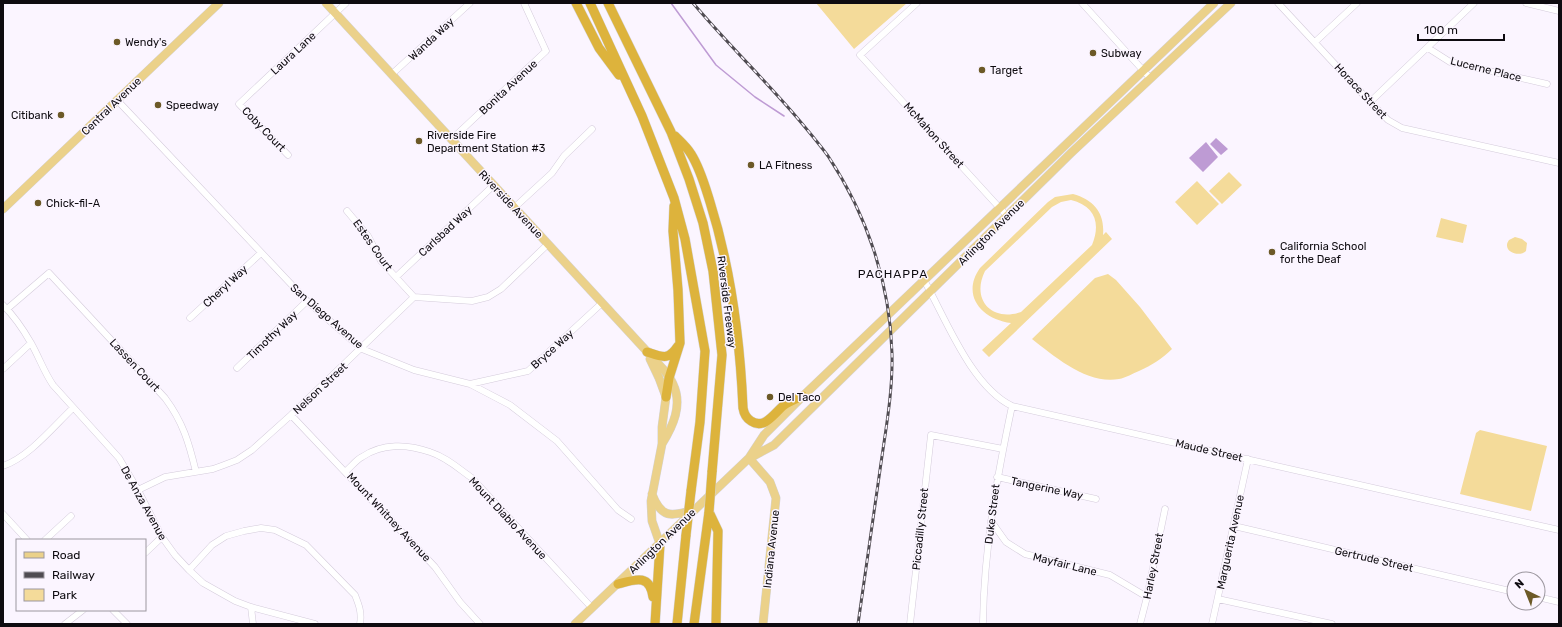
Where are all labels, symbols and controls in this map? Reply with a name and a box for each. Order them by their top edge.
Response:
street label: Wanda Way [406,15,457,64]
scale bar [1418,16,1504,42]
text: 100 m [1424,23,1458,37]
street label: Laura Lane [268,29,319,78]
place label: Wendy's [125,36,167,49]
marker: Wendy's [112,37,122,47]
place label: Subway [1101,47,1142,60]
marker: Subway [1088,48,1098,58]
street label: Lucerne Place [1449,54,1523,85]
street label: Bonita Avenue [477,57,540,117]
street label: Horace Street [1332,61,1390,122]
place label: Target [990,64,1023,77]
marker: Target [977,65,987,75]
street label: Central Avenue [79,75,144,138]
place label: Speedway [166,99,219,112]
marker: Speedway [153,100,163,110]
street label: McMahon Street [901,100,967,171]
street label: Coby Court [239,104,289,155]
place label: Citibank [11,109,53,122]
marker: Citibank [56,110,66,120]
place label: Riverside Fire Department Station #3 [427,129,546,155]
marker: Riverside Fire Department Station #3 [414,136,424,146]
place label: LA Fitness [759,159,813,172]
marker: LA Fitness [746,160,756,170]
street label: Riverside Avenue [476,168,545,241]
place label: Chick-fil-A [46,197,101,210]
street label: Arlington Avenue [956,197,1027,268]
marker: Chick-fil-A [33,198,43,208]
street label: Carlsbad Way [416,203,475,259]
street label: Estes Court [350,217,395,274]
place label: California School for the Deaf [1280,240,1366,266]
marker: California School for the Deaf [1267,247,1277,257]
street label: Riverside Freeway [714,255,739,349]
street label: Cheryl Way [200,262,250,310]
district label: PACHAPPA [858,267,928,281]
street label: San Diego Avenue [288,281,366,352]
street label: Timothy Way [245,308,300,363]
street label: Bryce Way [528,327,576,372]
street label: Lassen Court [107,336,163,395]
street label: Nelson Street [290,359,351,417]
place label: Del Taco [778,391,821,404]
marker: Del Taco [765,392,775,402]
street label: Maude Street [1174,436,1244,465]
street label: De Anza Avenue [118,464,169,543]
street label: Mount Whitney Avenue [344,470,433,565]
street label: Mount Diablo Avenue [466,474,549,562]
street label: Tangerine Way [1010,474,1084,502]
street label: Duke Street [982,483,1003,545]
street label: Piccadilly Street [910,487,931,571]
street label: Marguerita Avenue [1214,494,1247,591]
street label: Arlington Avenue [626,506,699,577]
street label: Indiana Avenue [761,509,782,589]
street label: Harley Street [1141,531,1166,600]
legend [16,539,146,611]
street label: Gertrude Street [1333,544,1415,575]
text: Road [52,548,80,562]
street label: Mayfair Lane [1032,550,1098,579]
text: Railway [52,568,95,582]
north arrow [1506,571,1546,611]
text: N [1512,577,1527,592]
text: Park [52,588,78,602]

